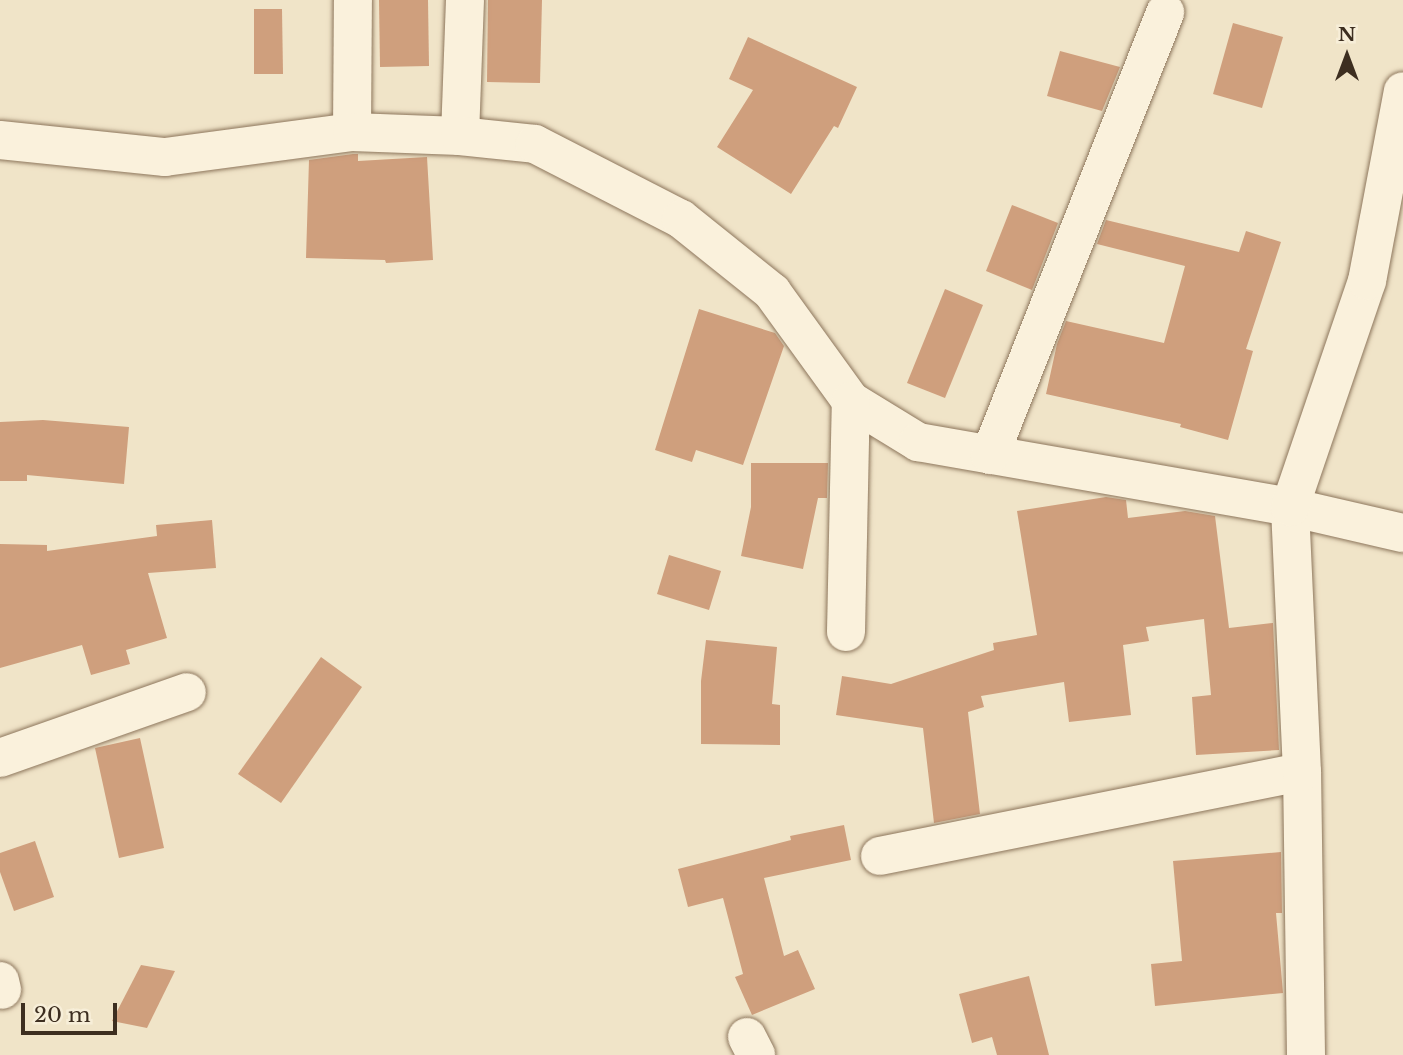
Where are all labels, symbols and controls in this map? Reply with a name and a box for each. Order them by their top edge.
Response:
north arrow [1312,21,1382,91]
text: N [1338,23,1356,46]
scale bar [24,988,121,1032]
text: 20 m [34,1002,91,1028]

